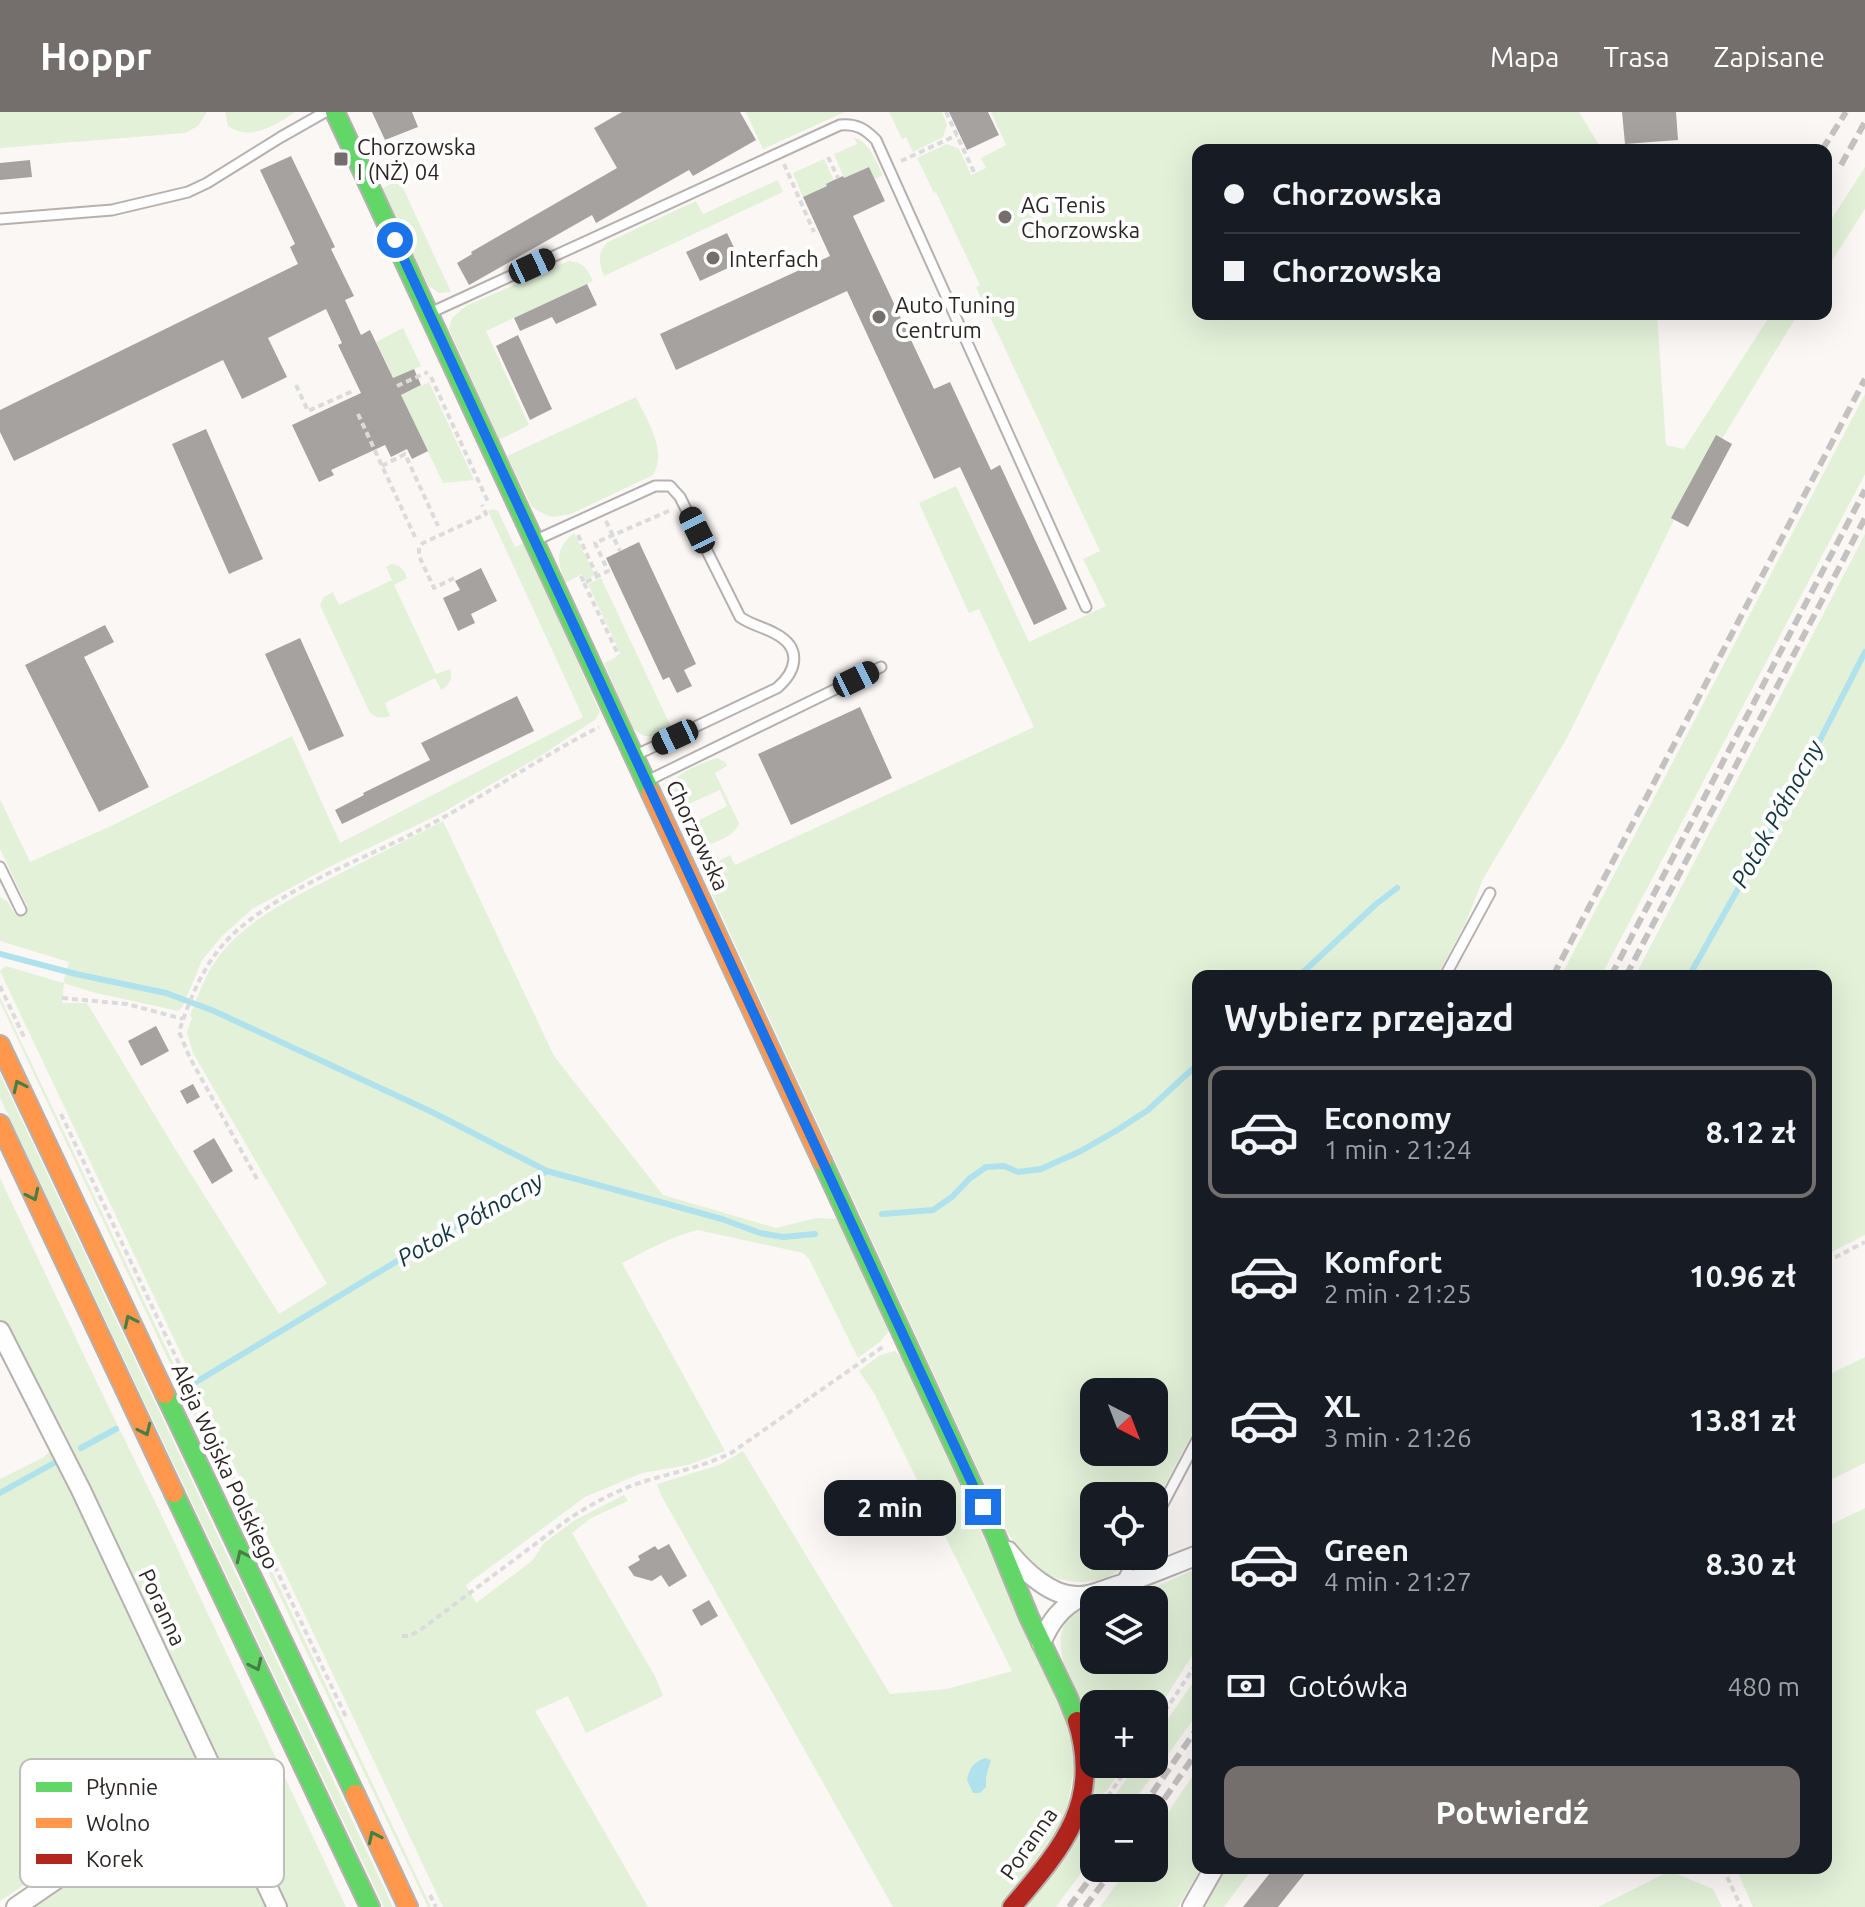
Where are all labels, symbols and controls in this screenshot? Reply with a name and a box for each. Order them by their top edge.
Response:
text: Hoppr [40,35,152,77]
text: Mapa [1490,41,1559,72]
text: Trasa [1603,41,1670,72]
text: Zapisane [1714,41,1825,72]
place label: Chorzowska I (NŻ) 04 [357,134,476,185]
marker: Chorzowska I (NŻ) 04 [332,150,350,168]
text: Chorzowska [1272,177,1442,211]
place label: AG Tenis Chorzowska [1021,192,1140,242]
marker: AG Tenis Chorzowska [996,208,1014,226]
route start [377,222,413,258]
car [505,245,559,287]
place label: Interfach [729,246,819,271]
marker: Interfach [704,249,722,267]
text: Chorzowska [1272,254,1442,288]
place label: Auto Tuning Centrum [895,292,1016,342]
marker: Auto Tuning Centrum [870,308,888,326]
car [676,503,718,557]
car [829,658,883,700]
car [648,716,702,758]
water label: Potok Północny [1726,735,1829,892]
street label: Chorzowska [662,776,734,894]
text: Wybierz przejazd [1224,997,1514,1038]
one-way arrow [13,1079,29,1094]
icon: car [1228,1096,1300,1168]
text: Economy [1324,1101,1451,1135]
text: 8.12 zł [1706,1115,1796,1149]
text: 1 min · 21:24 [1324,1135,1472,1164]
water label: Potok Północny [392,1166,548,1272]
one-way arrow [23,1187,39,1201]
icon: car [1228,1240,1300,1312]
text: Komfort [1324,1245,1442,1279]
text: 10.96 zł [1689,1259,1796,1293]
text: 2 min · 21:25 [1324,1279,1472,1308]
one-way arrow [124,1314,140,1329]
street label: Aleja Wojska Polskiego [167,1359,285,1573]
north arrow [1080,1378,1168,1466]
map controls [1080,1378,1168,1882]
icon: car [1228,1384,1300,1456]
text: XL [1324,1389,1360,1423]
text: 13.81 zł [1689,1403,1796,1437]
one-way arrow [135,1422,151,1436]
text: 3 min · 21:26 [1324,1423,1472,1452]
callout: 2 min [823,1479,955,1535]
button: locate [1080,1482,1168,1570]
route end [965,1489,1001,1525]
text: 2 min [857,1493,923,1522]
icon: car [1228,1528,1300,1600]
text: Green [1324,1533,1409,1567]
text: 8.30 zł [1706,1547,1796,1581]
one-way arrow [236,1549,252,1564]
street label: Poranna [134,1565,192,1649]
text: 4 min · 21:27 [1324,1567,1472,1596]
button: layers [1080,1586,1168,1674]
one-way arrow [246,1657,262,1671]
icon: cash [1224,1664,1268,1708]
text: Gotówka [1288,1669,1409,1703]
text: 480 m [1728,1672,1800,1701]
button: + [1080,1690,1168,1778]
legend [20,1759,284,1887]
button: Potwierdź [1224,1766,1800,1858]
text: Płynnie [86,1774,158,1799]
button: − [1080,1794,1168,1882]
street label: Poranna [994,1802,1062,1884]
text: Wolno [86,1810,150,1835]
one-way arrow [368,1830,384,1845]
text: Korek [86,1846,144,1871]

